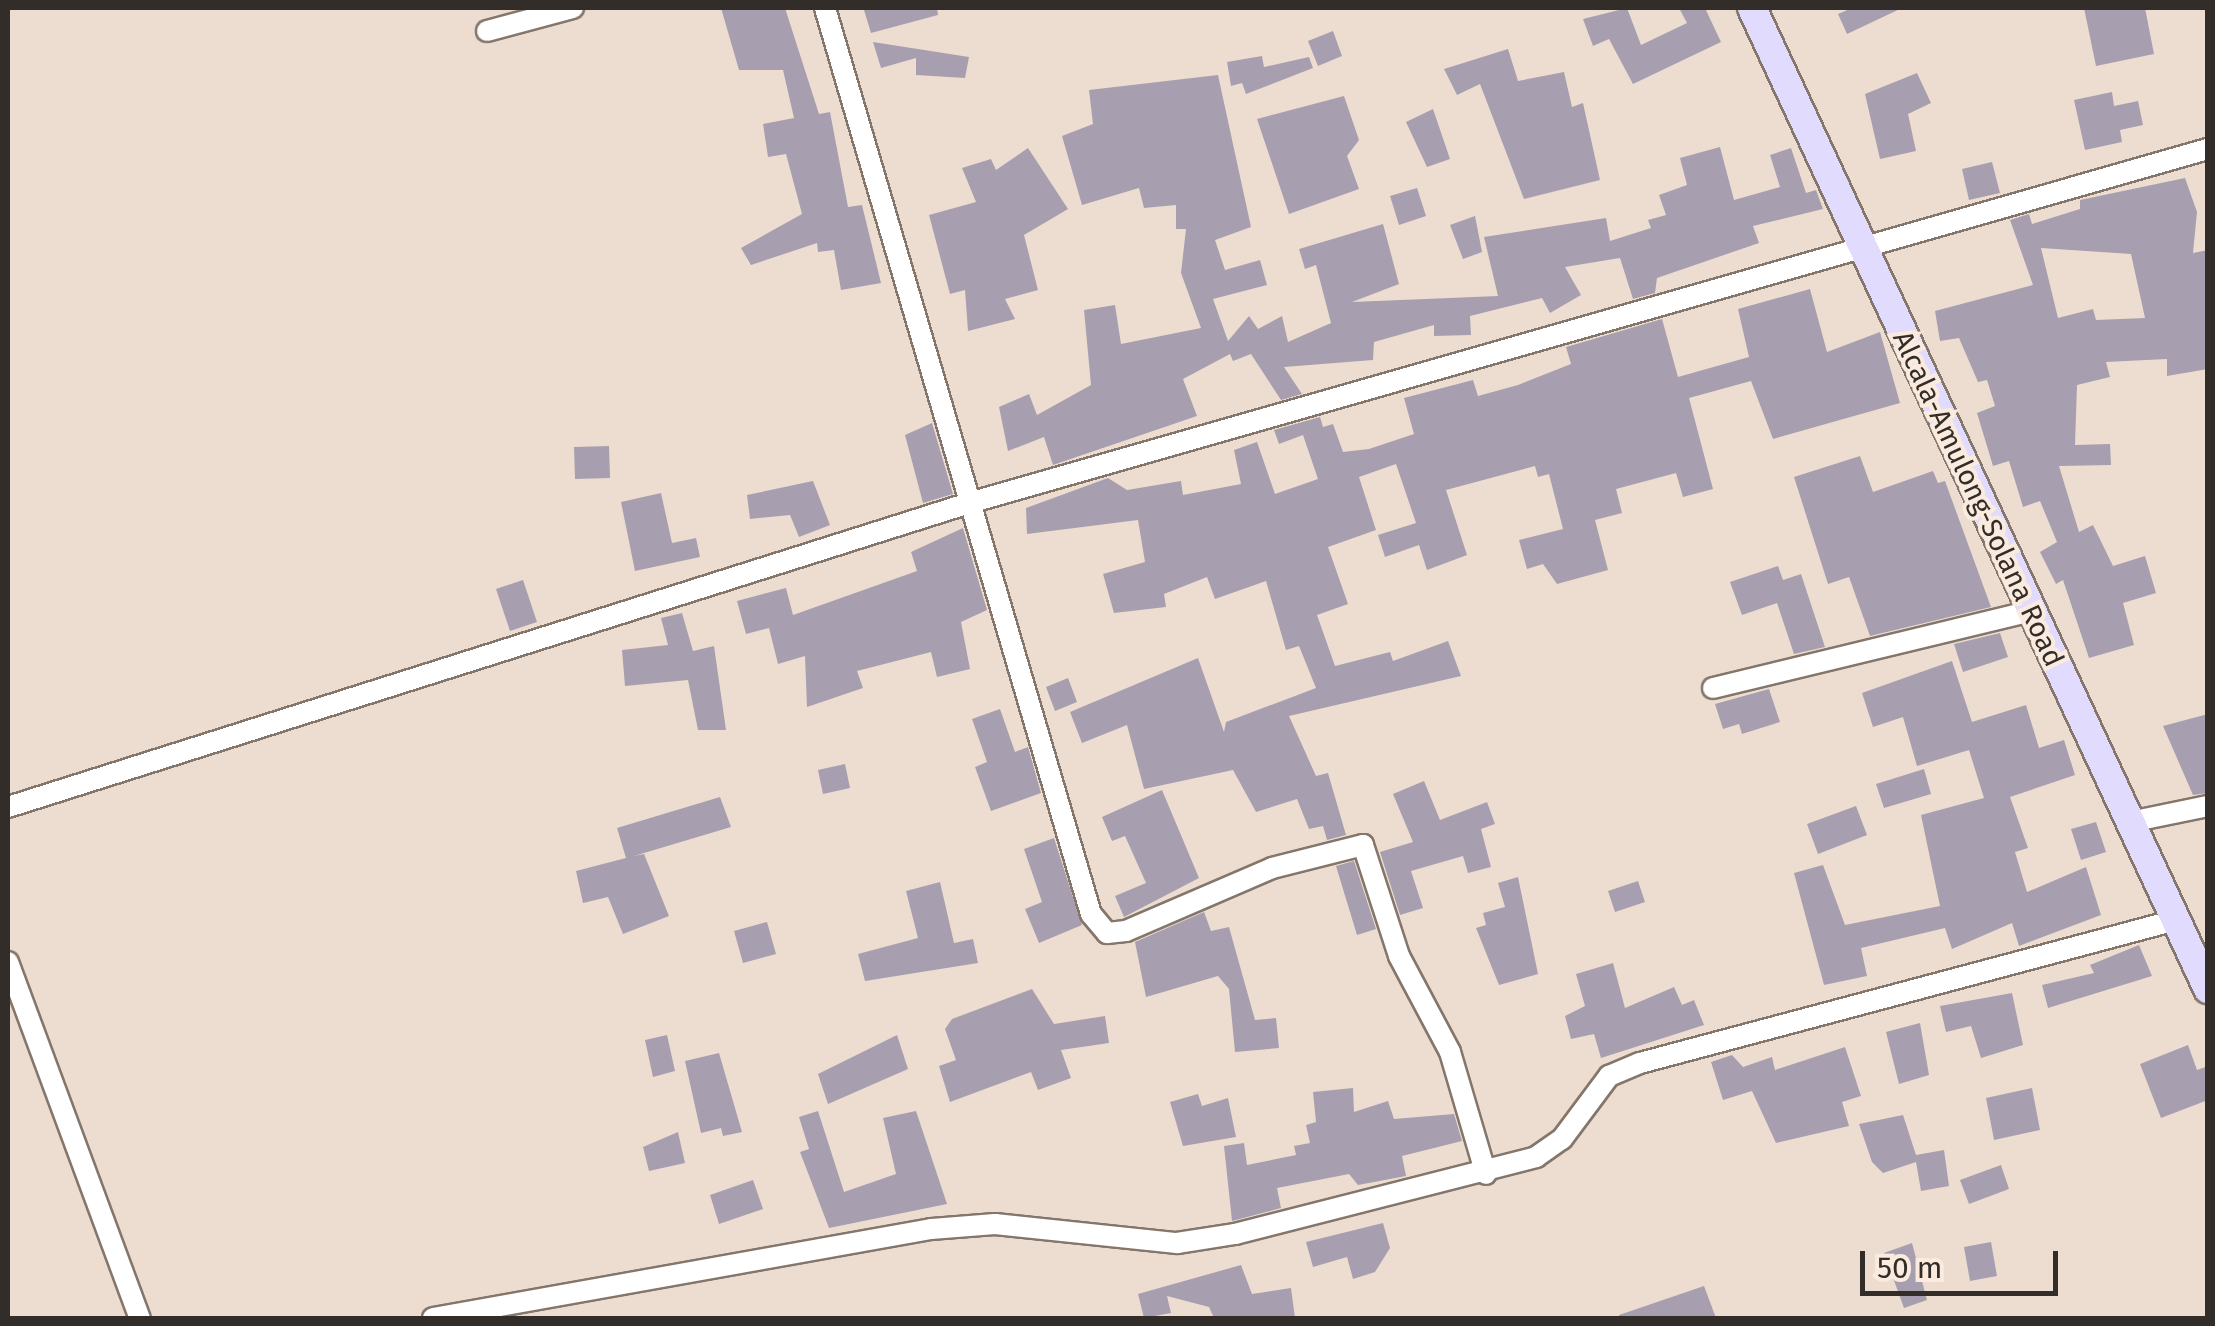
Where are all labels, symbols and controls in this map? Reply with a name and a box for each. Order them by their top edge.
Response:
street label: Alcala-Amulong-Solana Road [1885,326,2071,672]
scale bar [1865,1231,2062,1293]
text: 50 m [1877,1250,1942,1286]

